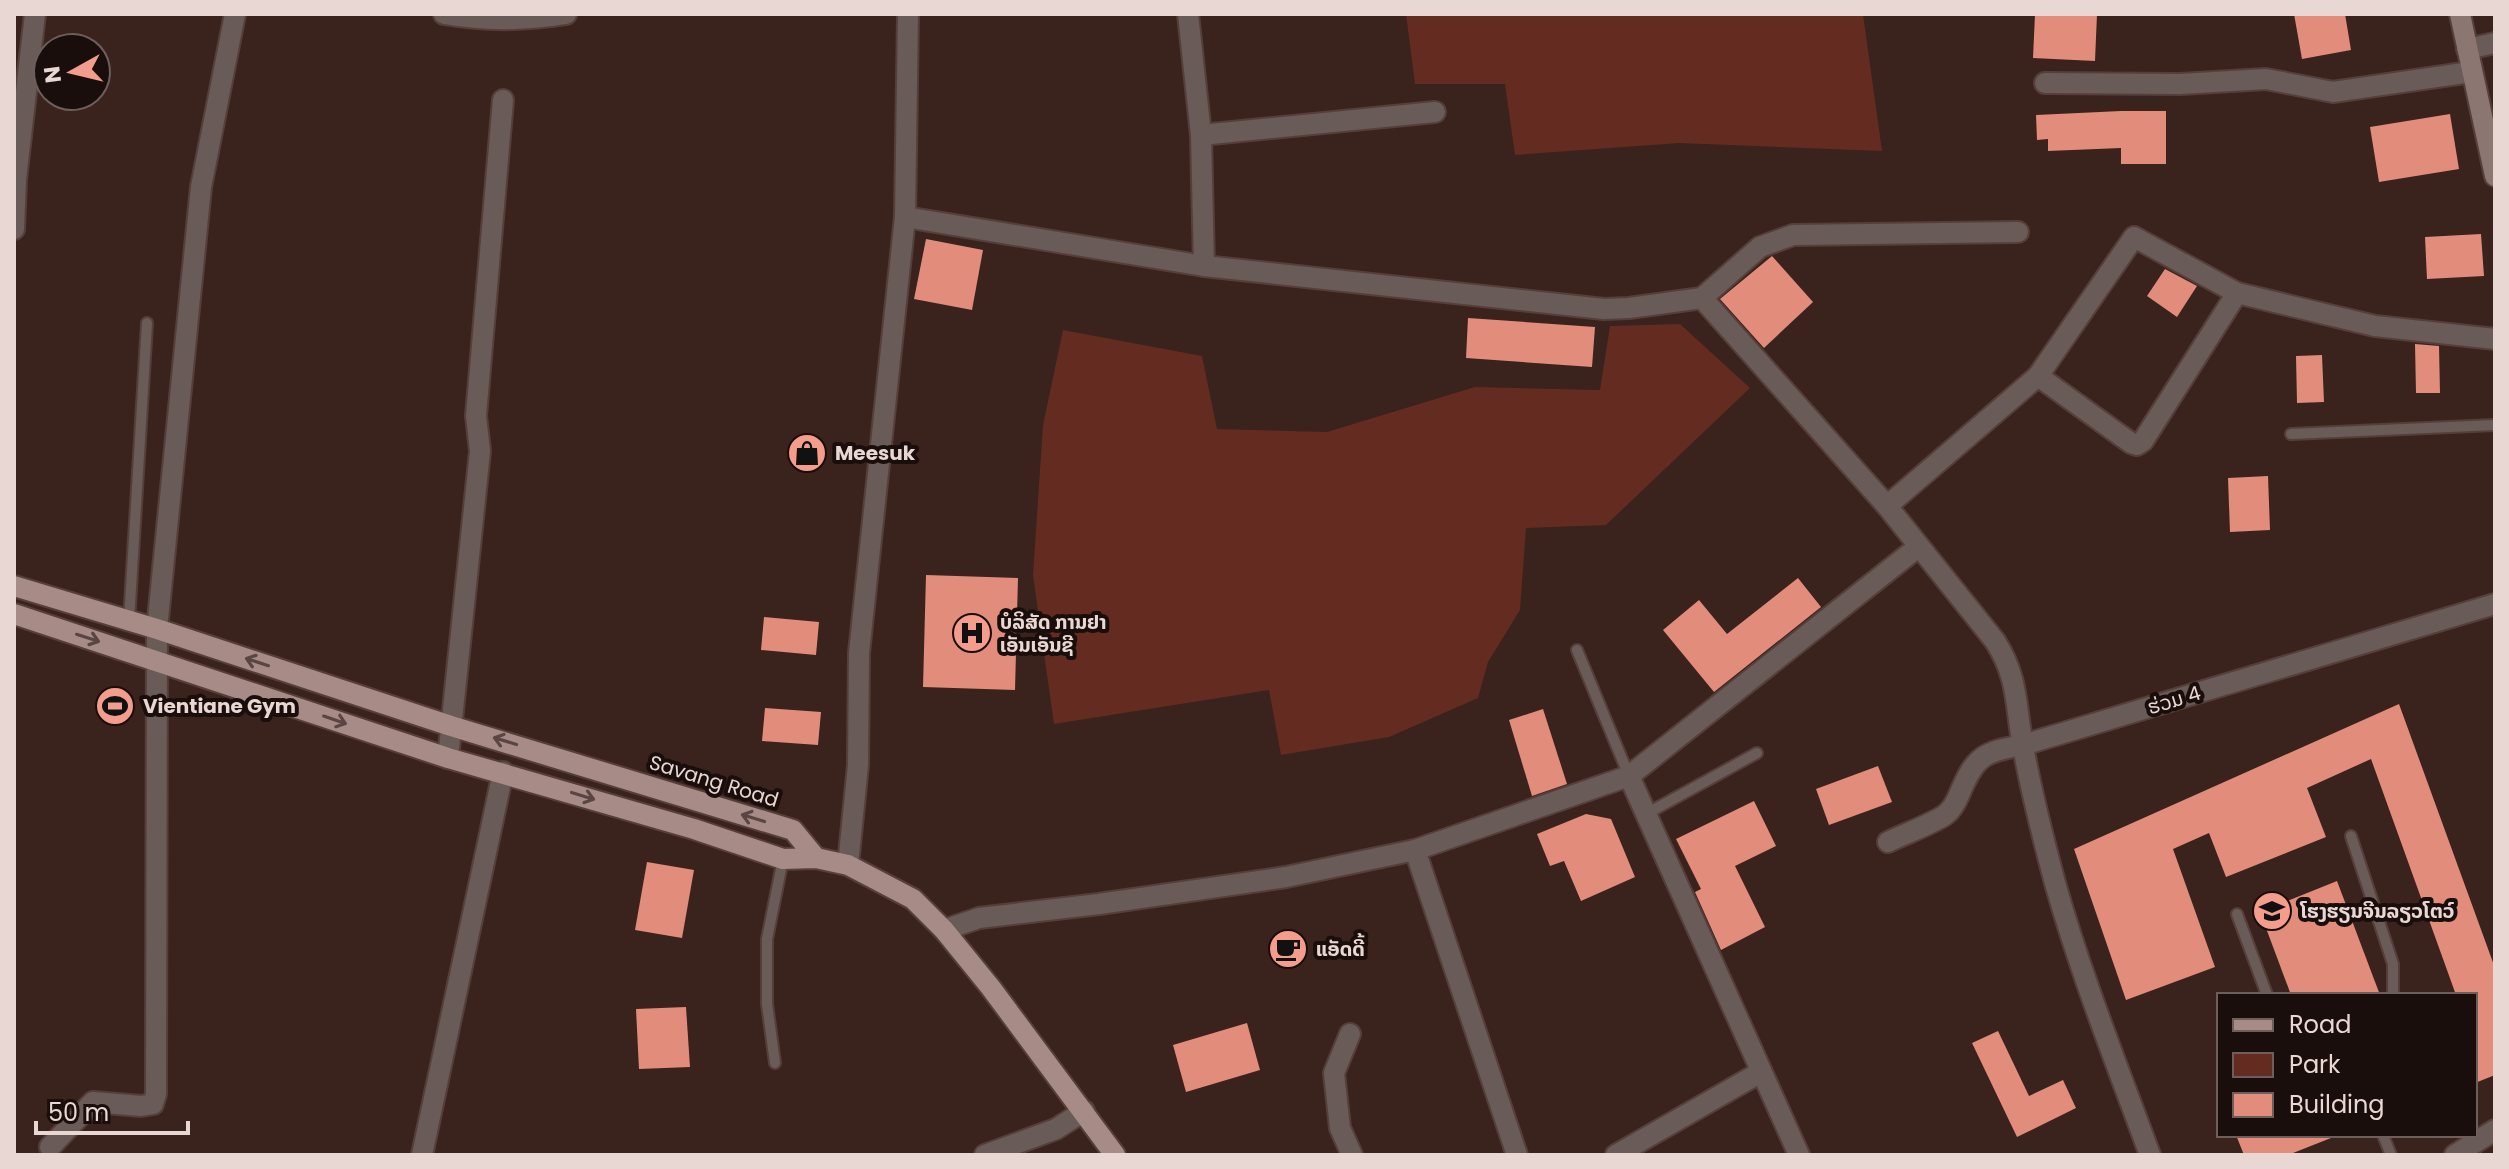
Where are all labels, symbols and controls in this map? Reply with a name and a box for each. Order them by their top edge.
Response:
north arrow [32,32,112,112]
text: N [36,64,69,85]
shop icon: Meesuk [786,432,828,474]
place label: Meesuk [835,439,916,467]
place label: ບໍລິສັດ ການຢາ ເອັນເອັນຊີ [1000,608,1106,659]
hospital icon: ບໍລິສັດ ການຢາ ເອັນເອັນຊີ [951,612,993,654]
one-way arrow [76,631,101,646]
one-way arrow [245,654,270,669]
street label: ຮ່ວມ 4 [2144,679,2204,721]
sports icon: Vientiane Gym [94,685,136,727]
place label: Vientiane Gym [143,692,296,720]
one-way arrow [322,713,347,728]
one-way arrow [492,733,518,748]
street label: Savang Road [646,748,782,814]
one-way arrow [570,789,596,804]
one-way arrow [741,810,767,825]
school or university icon: ໂຮງຮຽນຈີນລຽວໂຕວ໌ [2251,890,2293,932]
place label: ໂຮງຮຽນຈີນລຽວໂຕວ໌ [2299,897,2454,925]
cafe icon: ແອັດດີ້ [1267,928,1309,970]
place label: ແອັດດີ້ [1316,933,1365,963]
legend [2217,993,2477,1137]
text: Road [2289,1008,2351,1041]
text: Park [2289,1048,2341,1081]
scale bar [36,1085,188,1135]
text: Building [2289,1088,2385,1121]
text: 50 m [48,1096,109,1129]

